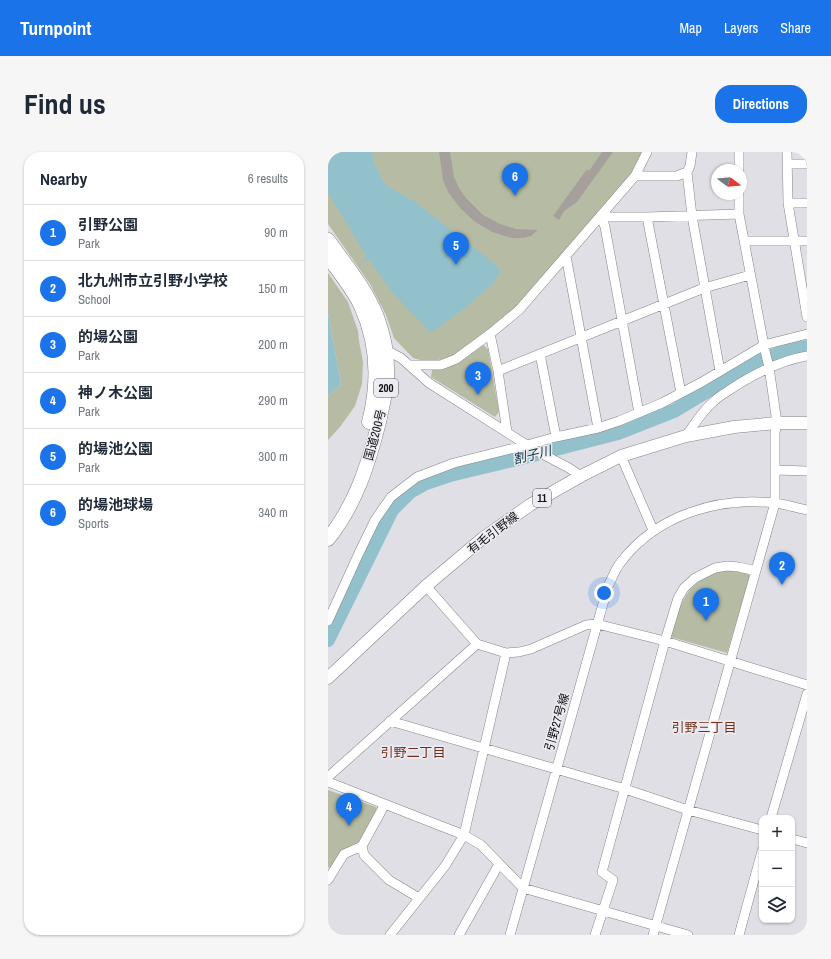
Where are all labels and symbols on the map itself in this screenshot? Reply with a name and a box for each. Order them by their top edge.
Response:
pin: 6 [502,163,528,196]
north arrow [711,164,747,200]
pin: 5 [443,232,469,265]
pin: 3 [465,362,491,395]
road number: 200 [374,379,398,397]
street label: 国道200号 [360,408,390,462]
water label: 割子川 [511,442,555,468]
road number: 11 [533,489,551,507]
street label: 有毛引野線 [464,509,522,557]
pin: 2 [769,552,795,585]
your location [594,583,614,603]
pin: 1 [693,588,719,621]
street label: 引野27号線 [541,691,573,753]
district label: 引野三丁目 [671,719,737,736]
district label: 引野二丁目 [380,744,446,761]
pin: 4 [336,793,362,826]

